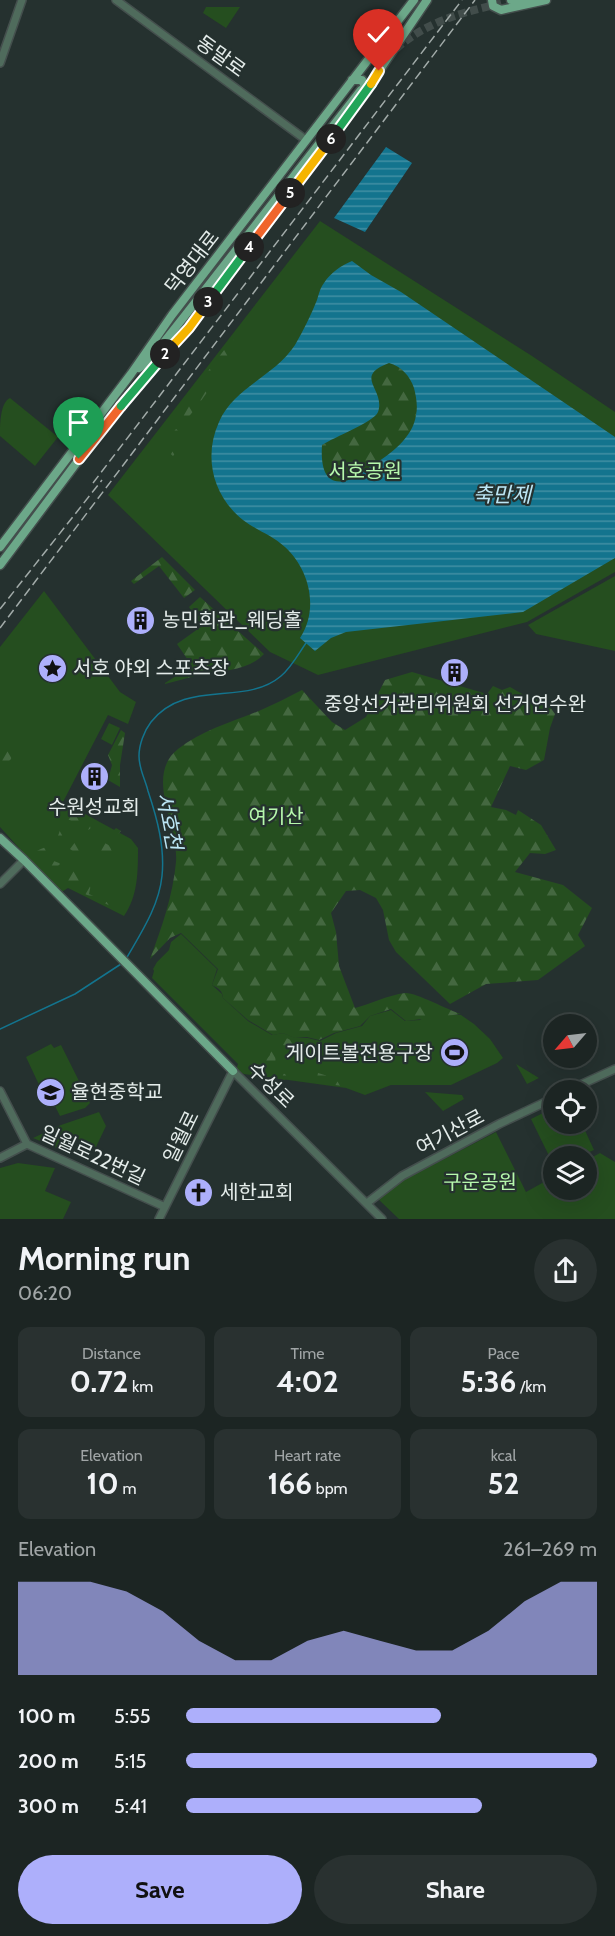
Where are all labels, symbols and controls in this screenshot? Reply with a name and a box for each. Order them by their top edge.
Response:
pin [353,9,404,71]
icon: check [362,18,395,51]
street label: 동말로 [192,30,250,82]
pin: 6 [316,124,346,154]
text: 6 [327,129,336,148]
pin: 5 [275,178,305,208]
text: 5 [286,183,294,202]
street label: 덕영대로 [160,226,224,298]
pin: 4 [234,232,264,262]
text: 4 [244,237,254,256]
pin: 3 [193,287,223,317]
text: 3 [204,292,212,311]
pin: 2 [150,339,180,369]
text: 2 [161,344,169,363]
pin [53,397,104,459]
icon: arrive [62,406,95,439]
park label: 서호공원 [328,459,402,483]
water label: 축만제 [473,482,534,507]
building icon: 농민회관_웨딩홀 [125,604,157,636]
place label: 농민회관_웨딩홀 [162,608,302,632]
place icon: 서호 야외 스포츠장 [36,652,68,684]
place label: 서호 야외 스포츠장 [73,656,229,680]
building icon: 중앙선거관리위원회 선거연수완 [439,657,471,689]
place label: 중앙선거관리위원회 선거연수완 [324,692,586,716]
building icon: 수원성교회 [78,760,110,792]
water label: 서호천 [152,790,188,854]
place label: 수원성교회 [48,795,140,819]
park label: 여기산 [248,804,304,828]
north arrow [543,1014,597,1068]
map controls [543,1014,597,1200]
sports icon: 게이트볼전용구장 [438,1037,470,1069]
place label: 게이트볼전용구장 [286,1041,433,1065]
street label: 수성로 [243,1057,299,1113]
school or university icon: 율현중학교 [34,1076,66,1108]
place label: 율현중학교 [71,1080,163,1104]
button: locate [543,1080,597,1134]
street label: 여기산로 [412,1104,488,1160]
street label: 일월로 [158,1107,204,1167]
street label: 일월로22번길 [37,1120,149,1190]
button: layers [543,1146,597,1200]
park label: 구운공원 [443,1170,517,1194]
church icon: 세한교회 [183,1176,215,1208]
place label: 세한교회 [220,1180,294,1204]
text: Morning run [18,1238,190,1278]
button: share [534,1239,597,1302]
text: 06:20 [18,1281,72,1305]
text: Distance [82,1344,141,1363]
text: Time [291,1344,325,1363]
text: Pace [488,1344,519,1363]
text: 0.72 [70,1363,128,1400]
text: 4:02 [276,1363,339,1400]
text: 5:36 [461,1363,516,1400]
text: km [128,1377,153,1396]
text: /km [516,1377,546,1396]
text: Elevation [80,1446,143,1465]
text: Heart rate [274,1446,341,1465]
text: kcal [491,1446,516,1465]
text: 10 [87,1465,119,1502]
text: 166 [267,1465,312,1502]
text: 52 [488,1465,519,1502]
text: m [119,1479,136,1498]
text: bpm [312,1479,348,1498]
text: Elevation [18,1537,96,1561]
text: 261–269 m [503,1537,597,1561]
text: 100 m [18,1704,76,1728]
text: 5:55 [114,1704,151,1728]
text: 200 m [18,1749,79,1773]
text: 5:15 [114,1749,146,1773]
text: 300 m [18,1794,79,1818]
text: 5:41 [114,1794,147,1818]
button: Save [18,1855,302,1924]
button: Share [314,1855,597,1924]

